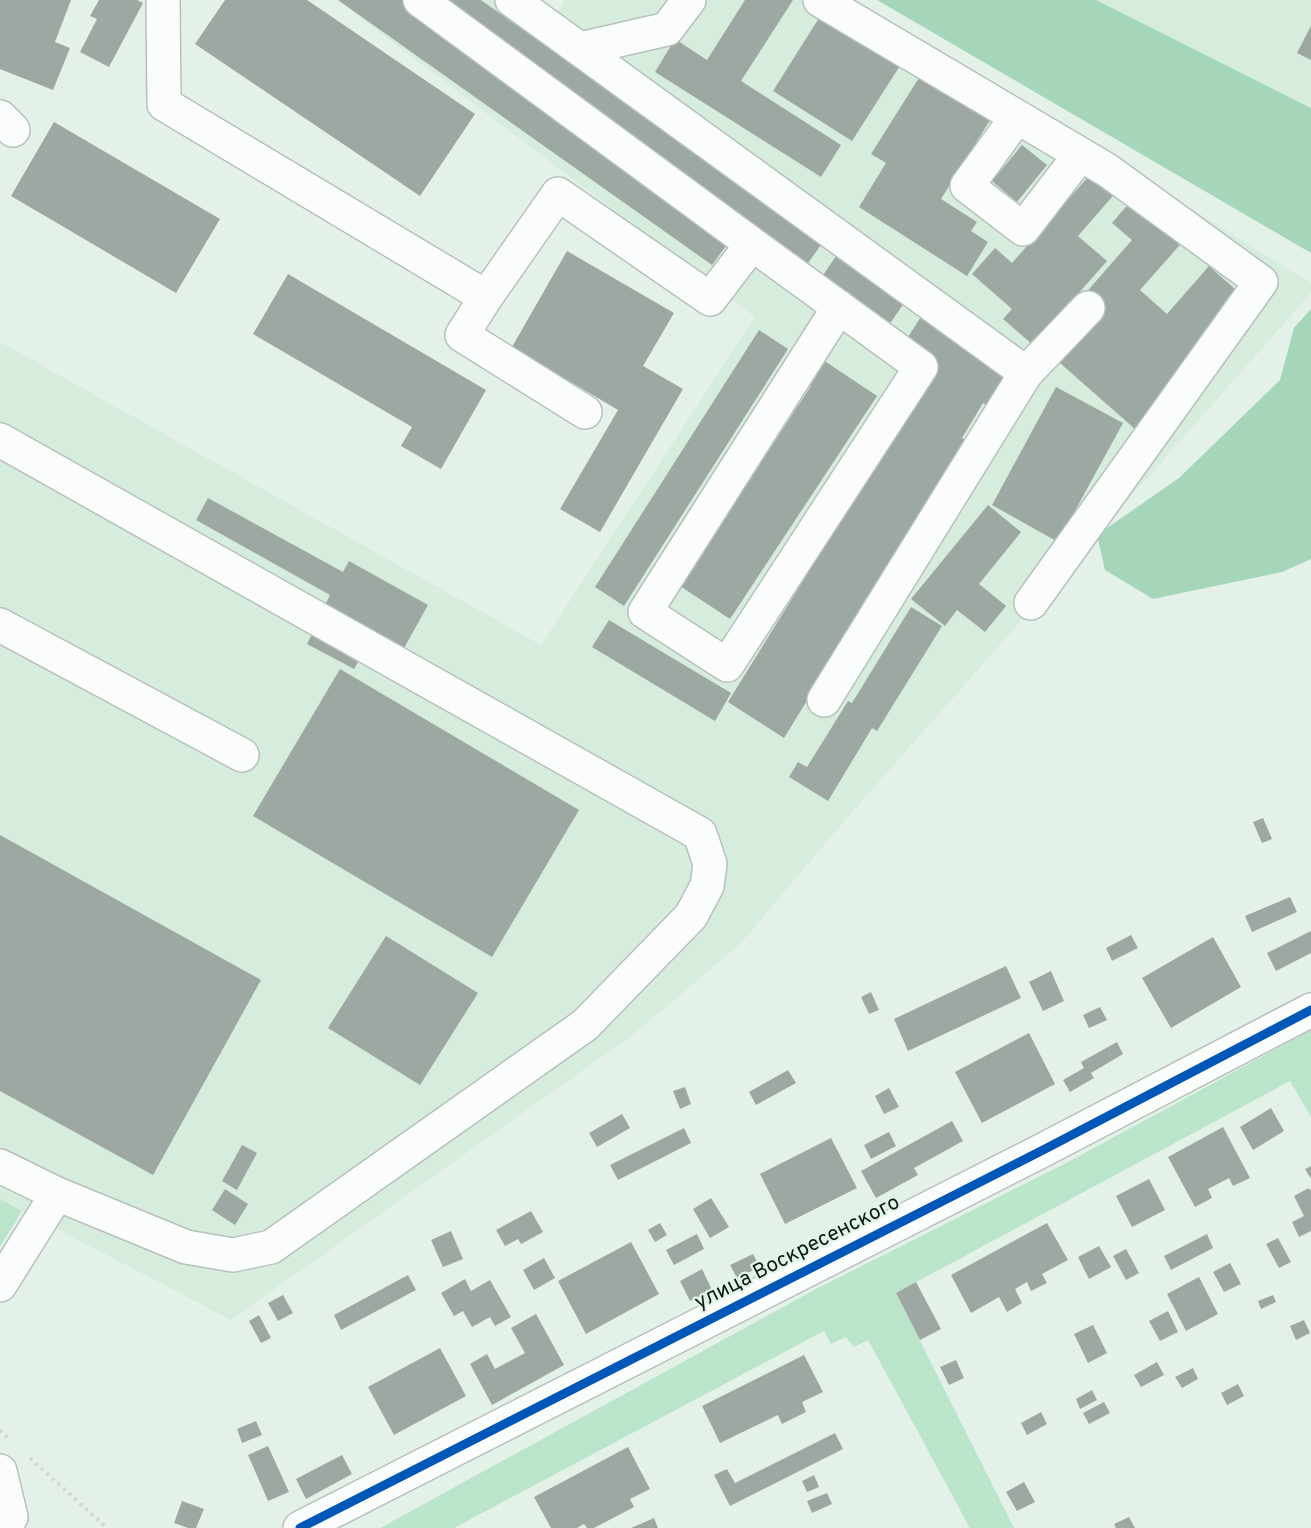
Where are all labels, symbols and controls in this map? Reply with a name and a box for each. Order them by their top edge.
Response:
street label: улица Воскресенского [691,1191,905,1317]

